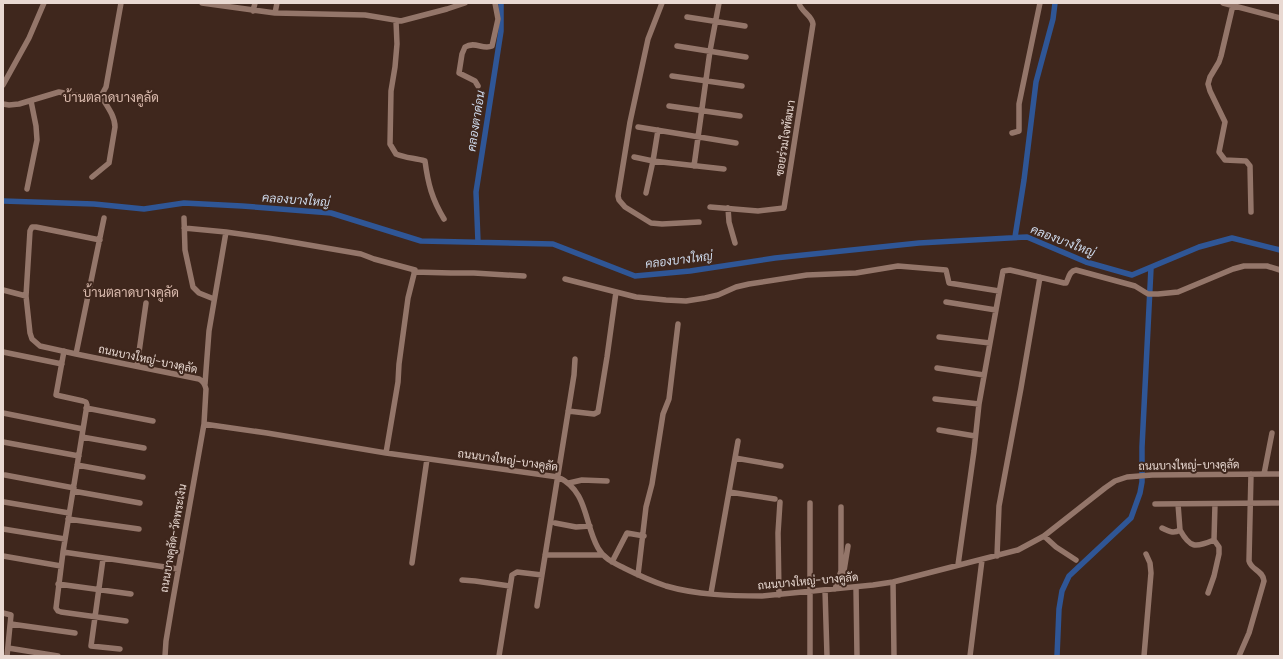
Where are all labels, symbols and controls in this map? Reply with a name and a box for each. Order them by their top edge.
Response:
district label: บ้านตลาดบางคูลัด [63,88,159,107]
water label: คลองตาด่อน [462,89,489,153]
street label: ซอยร่วมใจพัฒนา [771,99,799,177]
water label: คลองบางใหญ่ [262,189,332,210]
water label: คลองบางใหญ่ [1028,220,1099,261]
water label: คลองบางใหญ่ [644,247,715,272]
district label: บ้านตลาดบางคูลัด [83,283,179,302]
street label: ถนนบางใหญ่-บางคูลัด [97,341,199,377]
street label: ถนนบางใหญ่-บางคูลัด [457,445,559,475]
street label: ถนนบางใหญ่-บางคูลัด [1138,456,1240,474]
street label: ถนนบางคูลัด-วัดพระเงิน [156,482,190,594]
street label: ถนนบางใหญ่-บางคูลัด [757,569,859,593]

